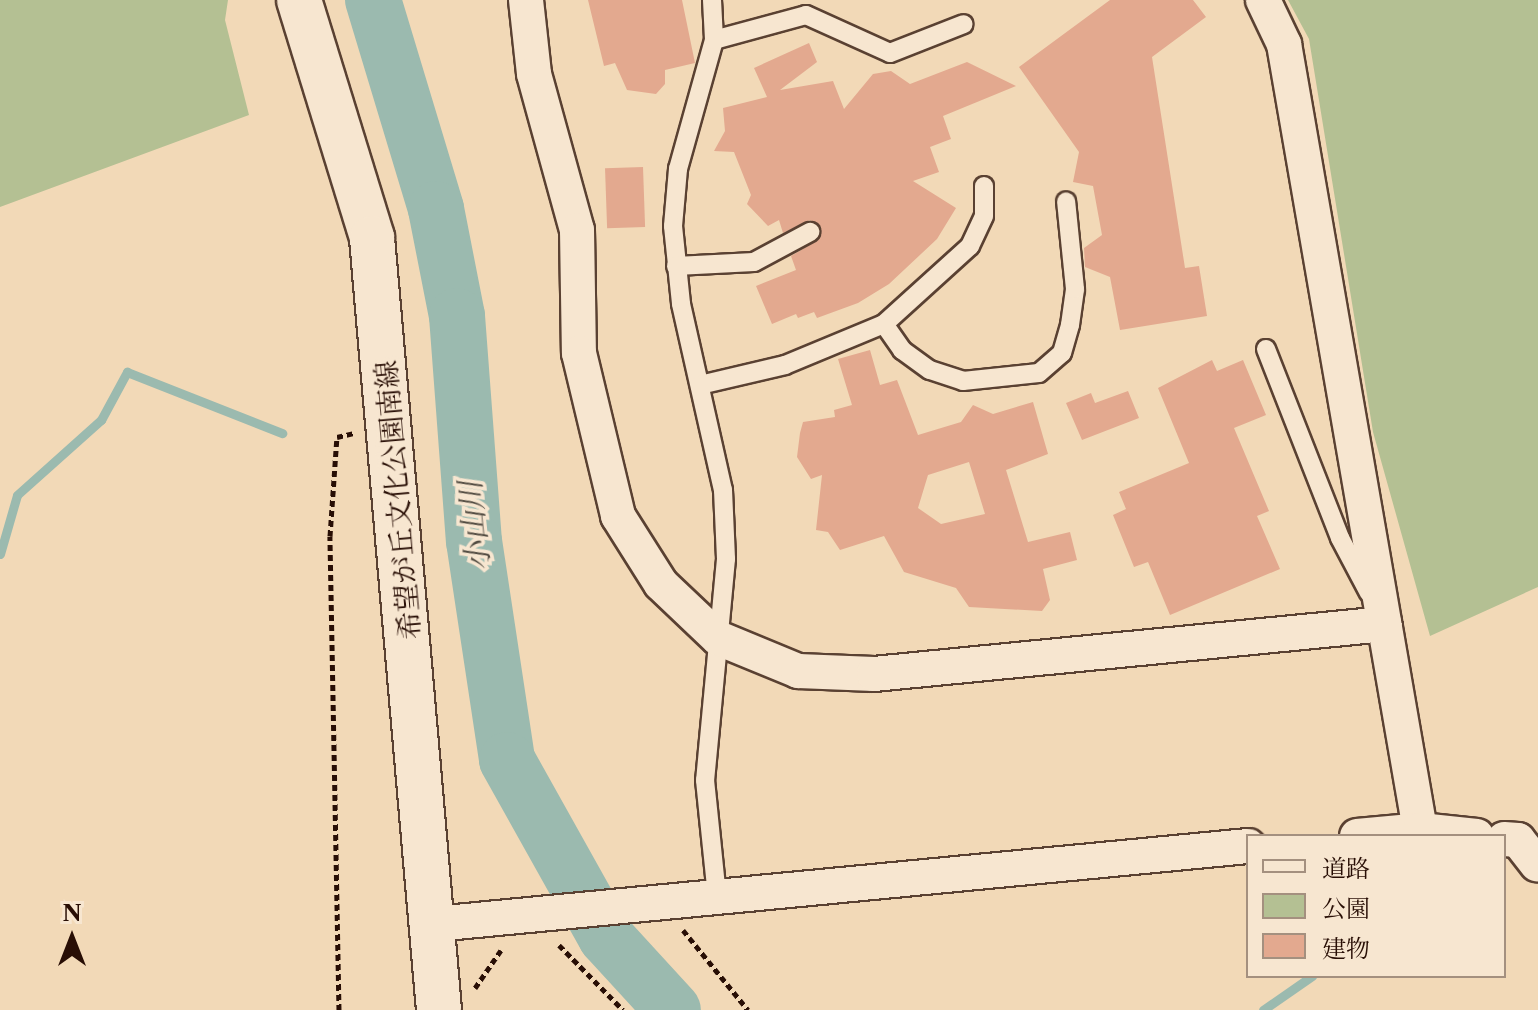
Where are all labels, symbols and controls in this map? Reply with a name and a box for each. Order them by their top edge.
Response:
street label: 希望が丘文化公園南線 [369,359,427,641]
water label: 小山川 [452,479,498,573]
legend [1246,834,1506,978]
text: 道路 [1322,854,1370,883]
text: 公園 [1322,894,1370,923]
north arrow [32,898,112,978]
text: N [62,900,82,927]
text: 建物 [1322,934,1370,963]

